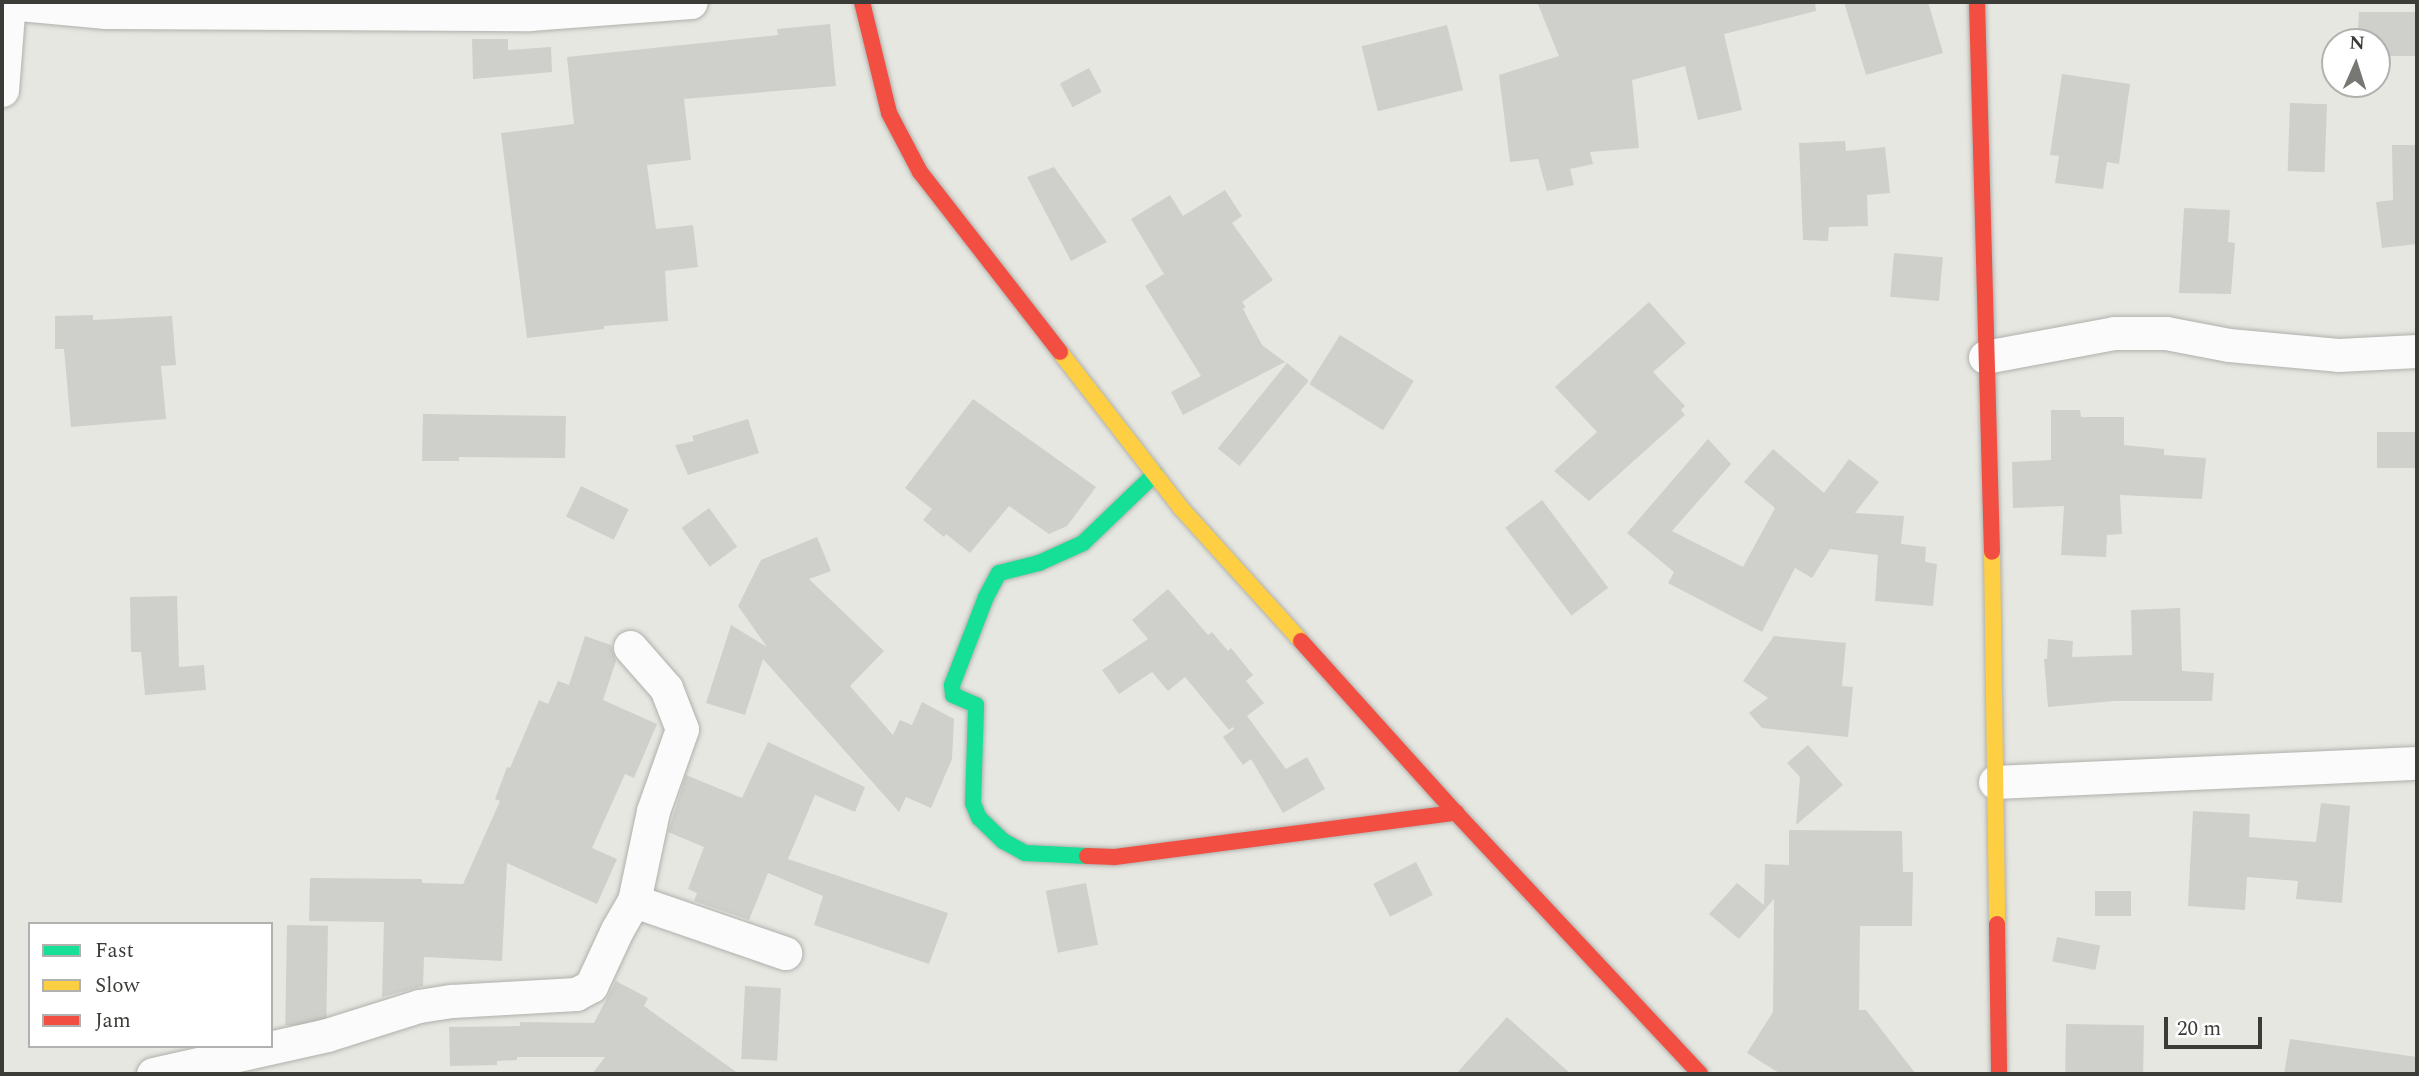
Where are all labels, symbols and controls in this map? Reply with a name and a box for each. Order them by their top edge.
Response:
north arrow [2321,28,2391,98]
text: N [2349,29,2366,58]
legend [28,922,273,1048]
text: Fast [95,935,134,967]
text: Slow [95,970,139,1002]
scale bar [2167,1002,2265,1046]
text: Jam [95,1005,131,1037]
text: 20 m [2177,1013,2221,1045]

